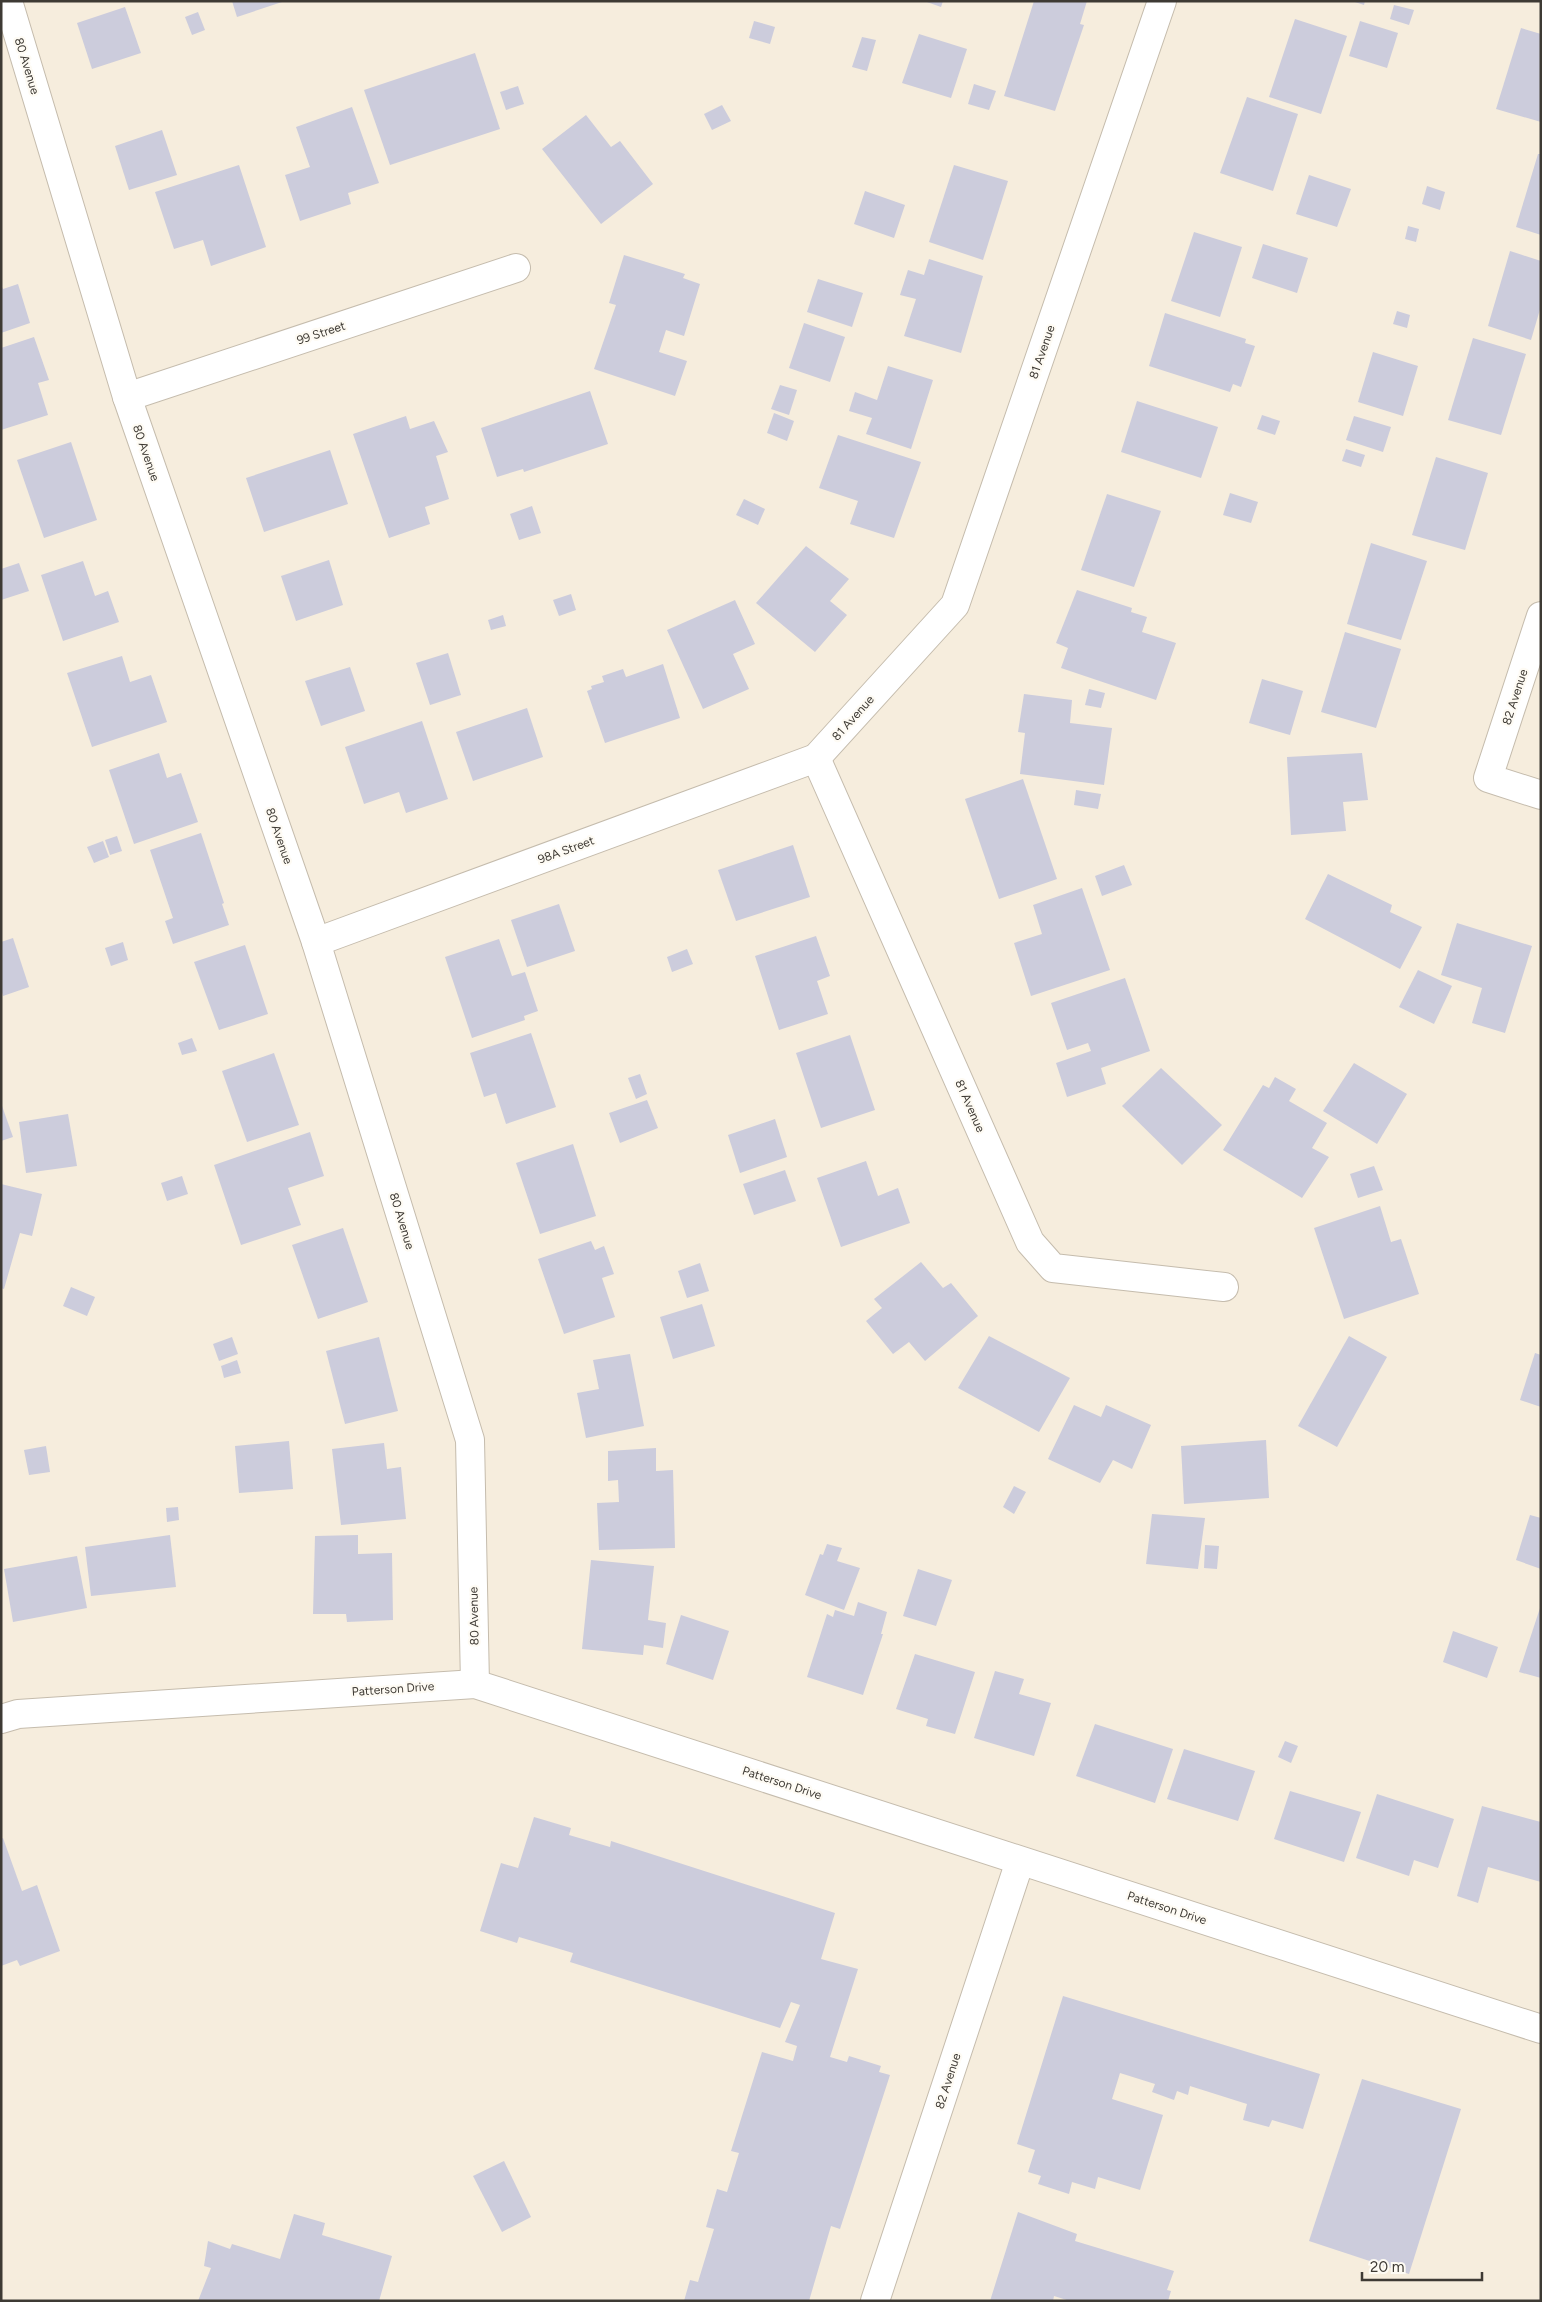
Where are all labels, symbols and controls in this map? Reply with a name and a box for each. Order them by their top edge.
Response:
street label: 80 Avenue [12,36,42,96]
street label: 99 Street [295,318,347,347]
street label: 81 Avenue [1026,323,1058,381]
street label: 80 Avenue [130,423,162,483]
street label: 82 Avenue [1499,667,1531,727]
street label: 81 Avenue [829,692,877,743]
street label: 80 Avenue [263,806,295,866]
street label: 98A Street [536,833,596,867]
street label: 81 Avenue [952,1078,988,1135]
street label: 80 Avenue [387,1191,417,1251]
street label: 80 Avenue [466,1586,482,1645]
street label: Patterson Drive [351,1679,435,1699]
street label: Patterson Drive [741,1764,824,1803]
street label: Patterson Drive [1126,1889,1209,1928]
street label: 82 Avenue [932,2051,964,2111]
scale bar [1362,2250,1482,2282]
text: 20 m [1370,2258,1404,2276]

